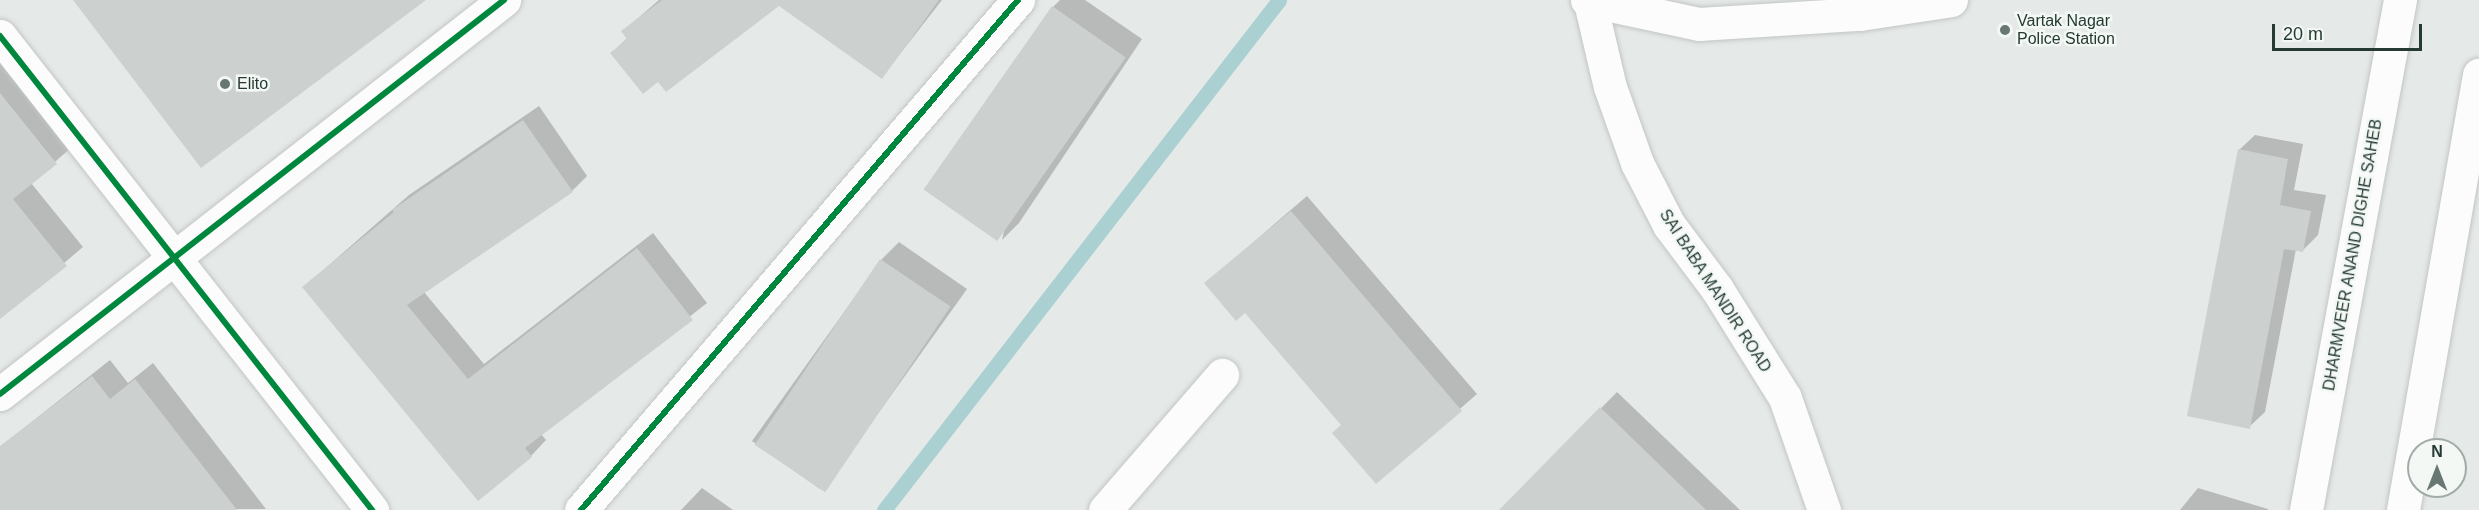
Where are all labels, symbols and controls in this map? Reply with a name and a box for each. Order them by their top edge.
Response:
place label: Vartak Nagar Police Station [2017,11,2115,49]
scale bar [2275,12,2425,50]
marker: Vartak Nagar Police Station [1998,23,2012,37]
text: 20 m [2283,24,2323,44]
place label: Elito [237,74,268,94]
marker: Elito [218,77,232,91]
street label: DHARMVEER ANAND DIGHE SAHEB [2320,117,2386,393]
street label: SAI BABA MANDIR ROAD [1655,206,1775,376]
north arrow [2407,438,2467,498]
text: N [2431,443,2443,460]

